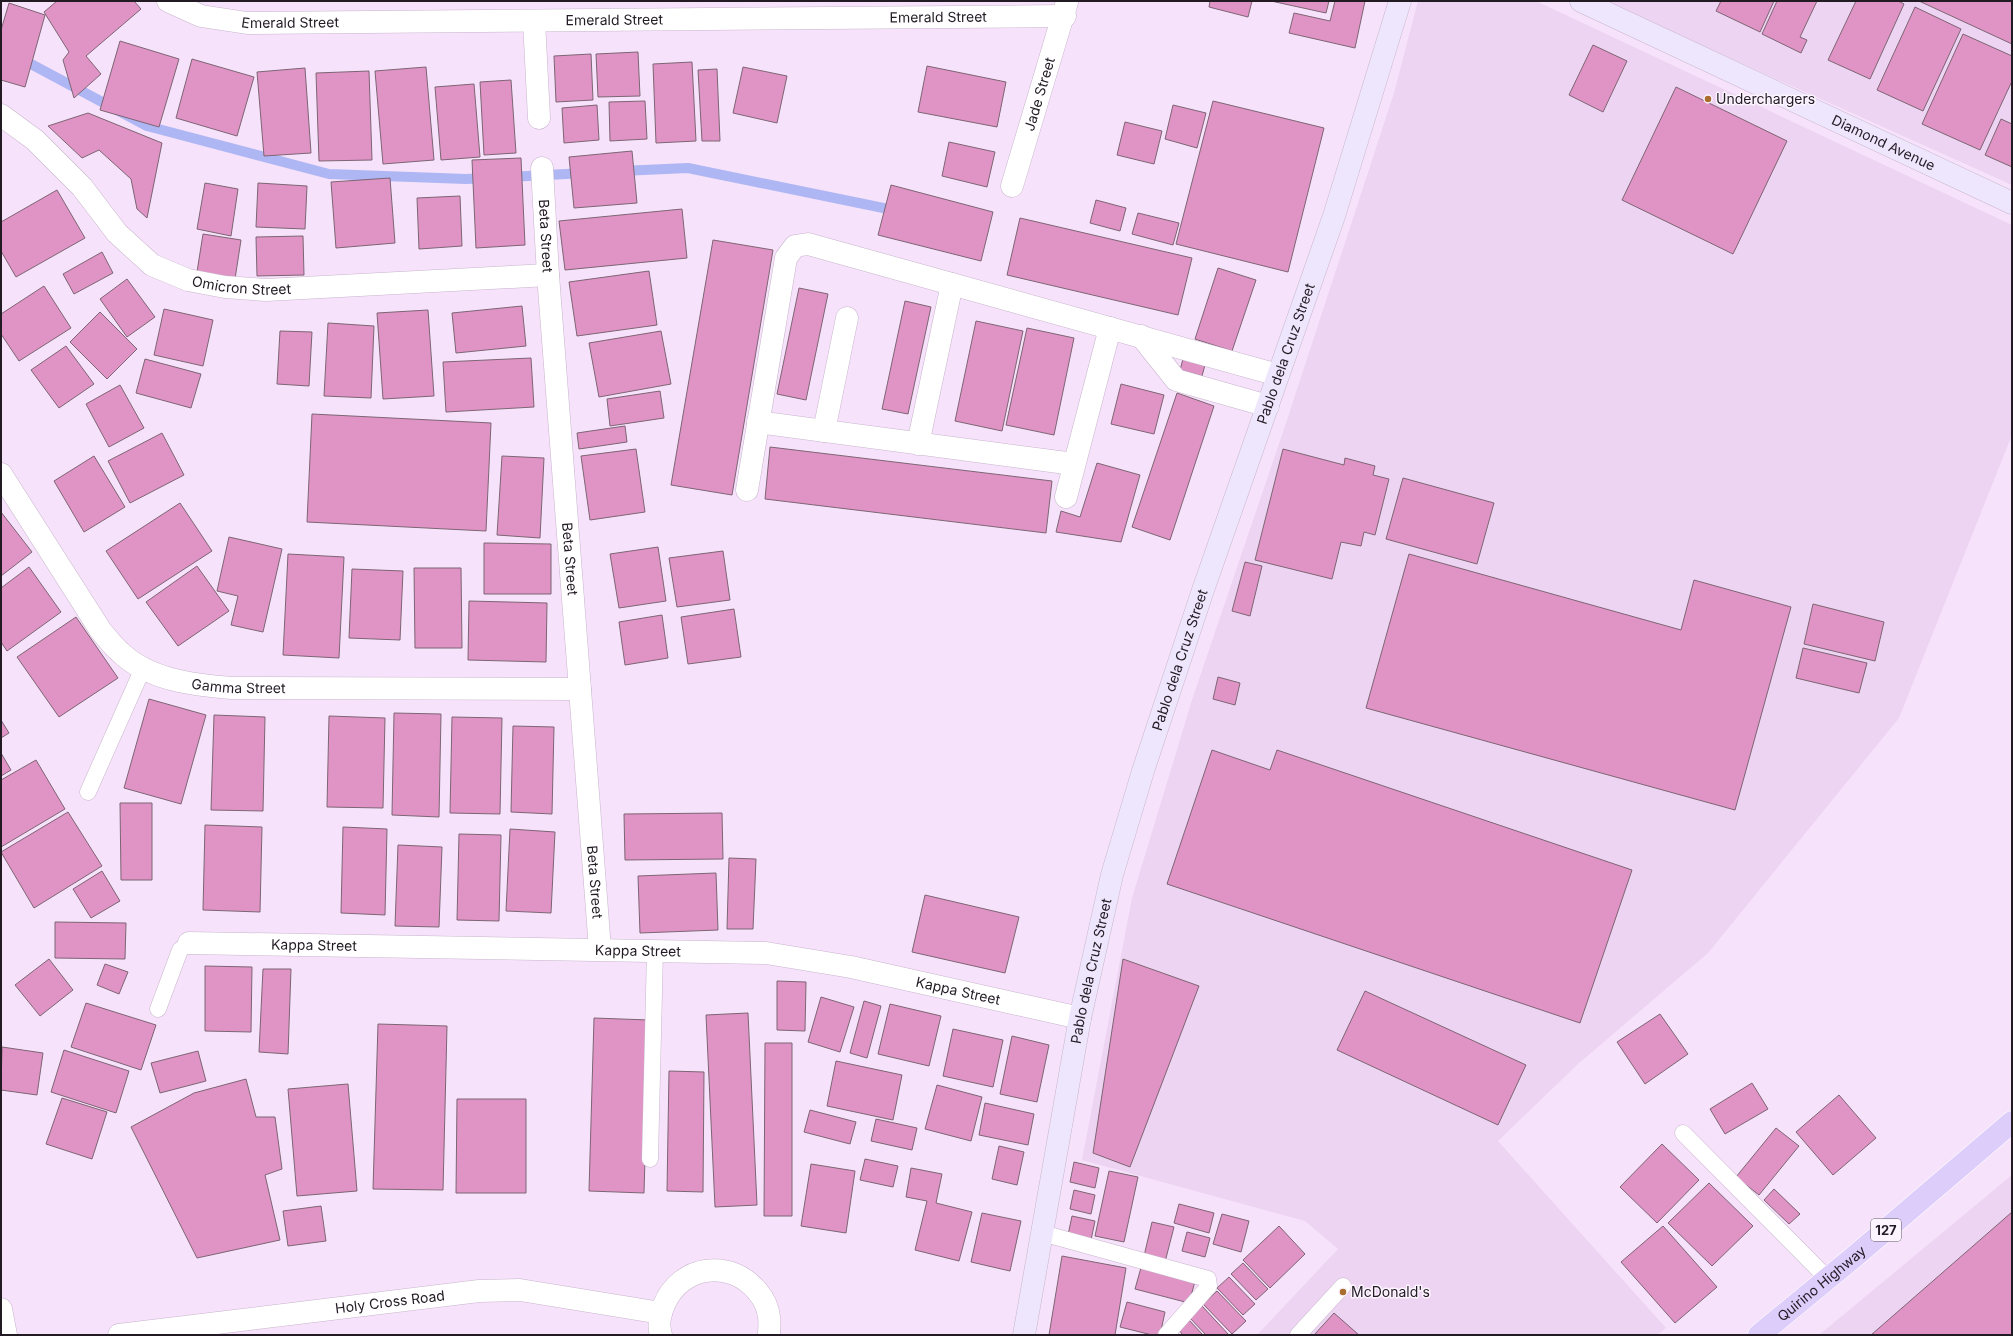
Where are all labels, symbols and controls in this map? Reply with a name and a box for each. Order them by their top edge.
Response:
street label: Emerald Street [889,8,987,26]
street label: Emerald Street [565,10,663,28]
street label: Emerald Street [240,13,339,31]
street label: Jade Street [1020,55,1058,133]
place label: Underchargers [1716,90,1815,107]
marker: Underchargers [1703,94,1713,104]
street label: Diamond Avenue [1829,111,1938,174]
street label: Beta Street [536,199,557,273]
street label: Omicron Street [191,272,292,298]
street label: Pablo dela Cruz Street [1253,280,1318,426]
street label: Beta Street [559,522,582,597]
street label: Pablo dela Cruz Street [1148,586,1211,733]
street label: Gamma Street [190,675,286,696]
street label: Beta Street [584,845,607,920]
street label: Pablo dela Cruz Street [1067,896,1115,1045]
street label: Kappa Street [271,935,358,954]
street label: Kappa Street [595,941,681,960]
street label: Kappa Street [914,973,1002,1008]
road number: 127 [1871,1219,1901,1241]
street label: Quirino Highway [1774,1242,1869,1325]
place label: McDonald's [1351,1283,1430,1300]
street label: Holy Cross Road [334,1286,446,1317]
marker: McDonald's [1338,1287,1348,1297]

